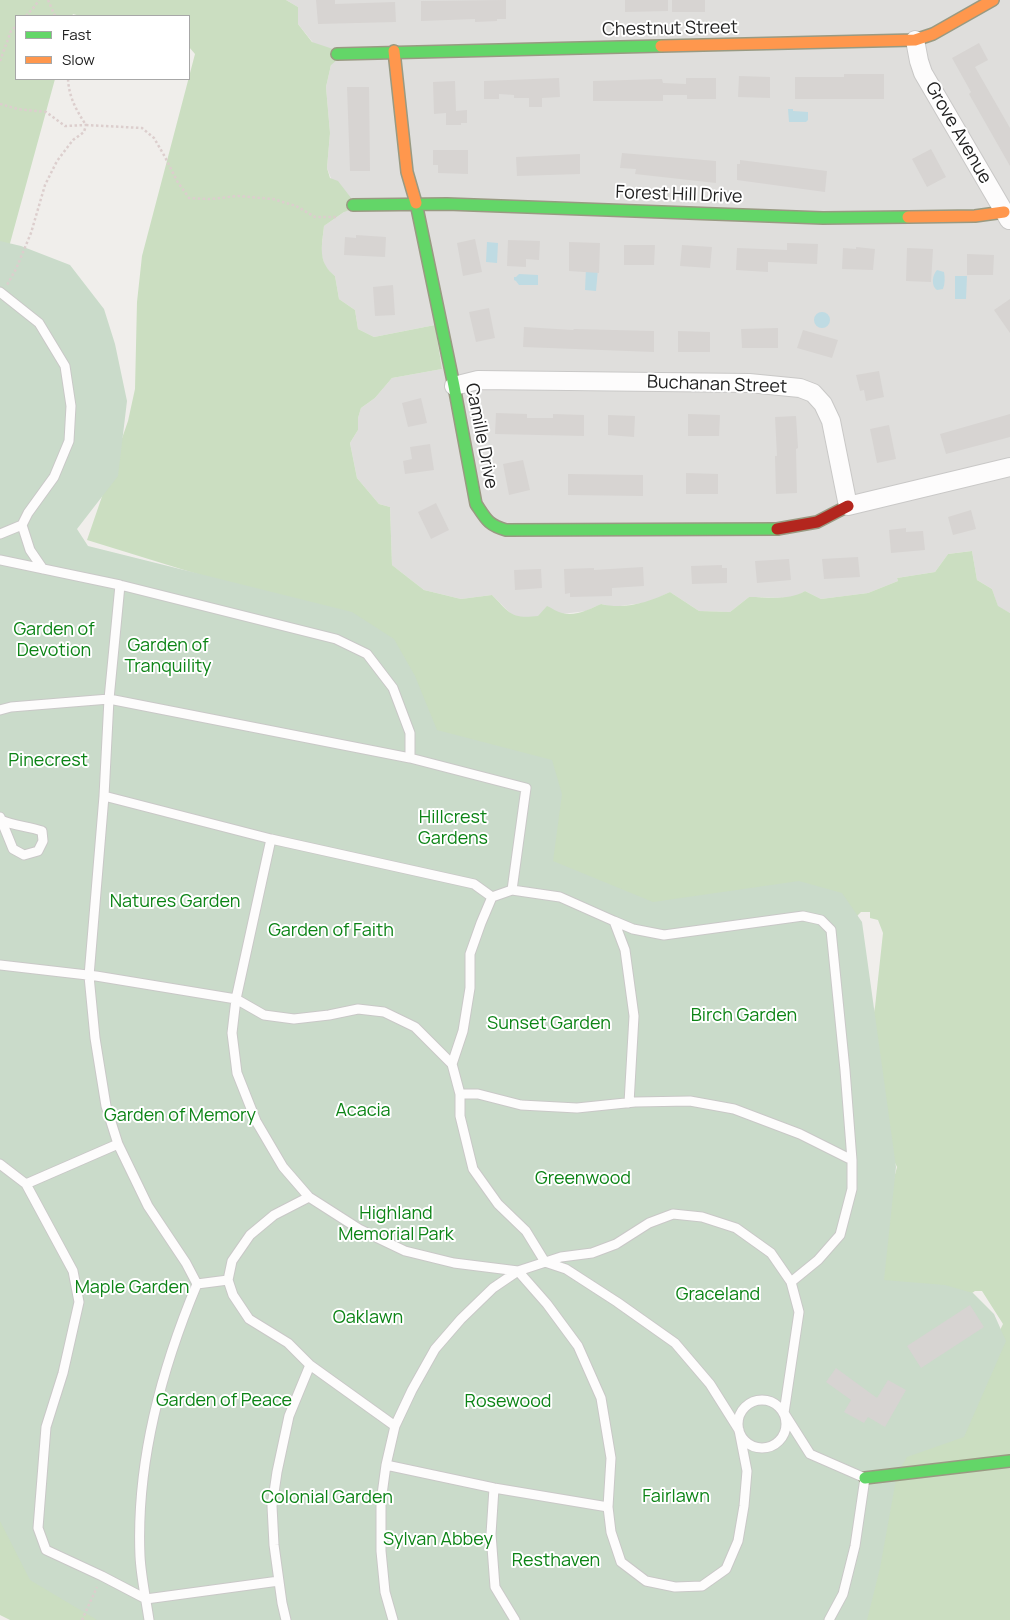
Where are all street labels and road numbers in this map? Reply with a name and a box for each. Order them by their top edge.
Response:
street label: Chestnut Street [602,17,738,41]
street label: Grove Avenue [920,78,996,188]
street label: Forest Hill Drive [615,182,743,208]
street label: Buchanan Street [647,372,787,398]
street label: Camille Drive [460,381,502,491]

